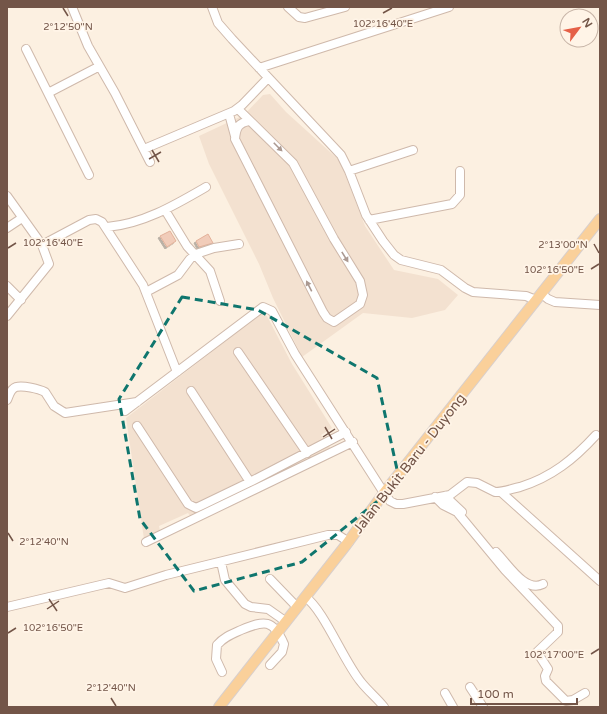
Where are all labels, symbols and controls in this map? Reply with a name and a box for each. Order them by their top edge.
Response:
north arrow [559,8,599,48]
text: N [579,16,595,30]
text: 102°16'40"E [353,18,413,30]
text: 2°12'50"N [43,21,93,33]
one-way arrow [273,142,283,152]
text: 102°16'40"E [23,237,83,249]
text: 2°13'00"N [538,239,588,251]
one-way arrow [342,251,349,263]
text: 102°16'50"E [524,264,584,276]
one-way arrow [306,280,312,291]
street label: Jalan Bukit Baru - Duyong [349,390,469,537]
text: 2°12'40"N [19,536,69,548]
text: 102°16'50"E [23,622,83,634]
text: 102°17'00"E [524,649,584,661]
scale bar [471,680,577,706]
text: 2°12'40"N [86,682,136,694]
text: 100 m [477,687,514,701]

